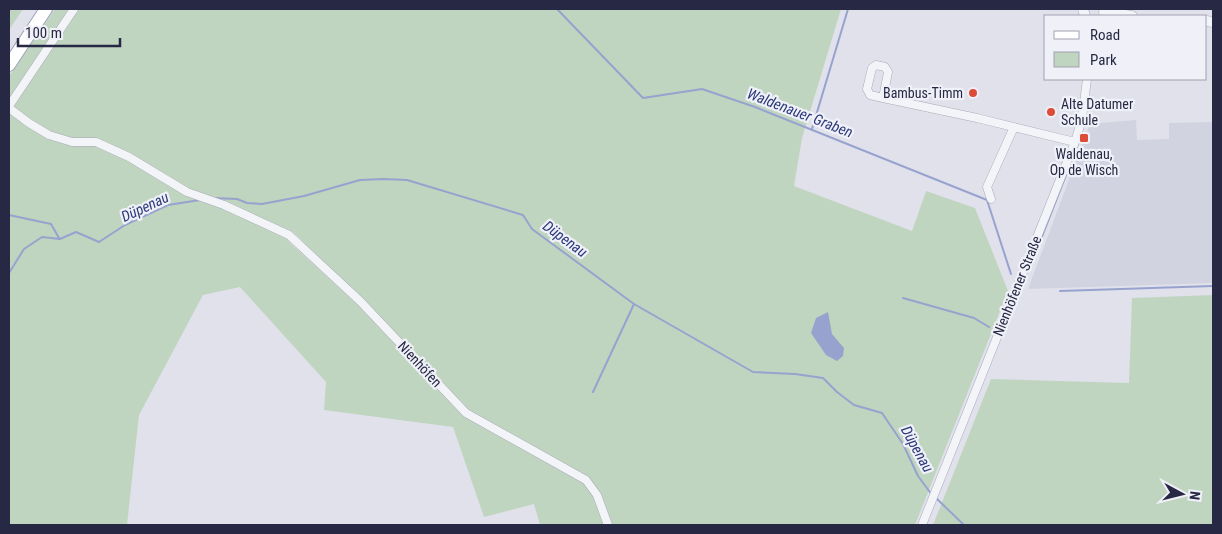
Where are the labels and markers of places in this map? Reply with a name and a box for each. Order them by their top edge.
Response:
place label: Bambus-Timm [883,85,963,101]
marker: Bambus-Timm [967,87,979,99]
place label: Alte Datumer Schule [1061,96,1133,128]
marker: Alte Datumer Schule [1045,106,1057,118]
marker: Waldenau, Op de Wisch [1078,132,1090,144]
place label: Waldenau, Op de Wisch [1050,146,1118,178]

